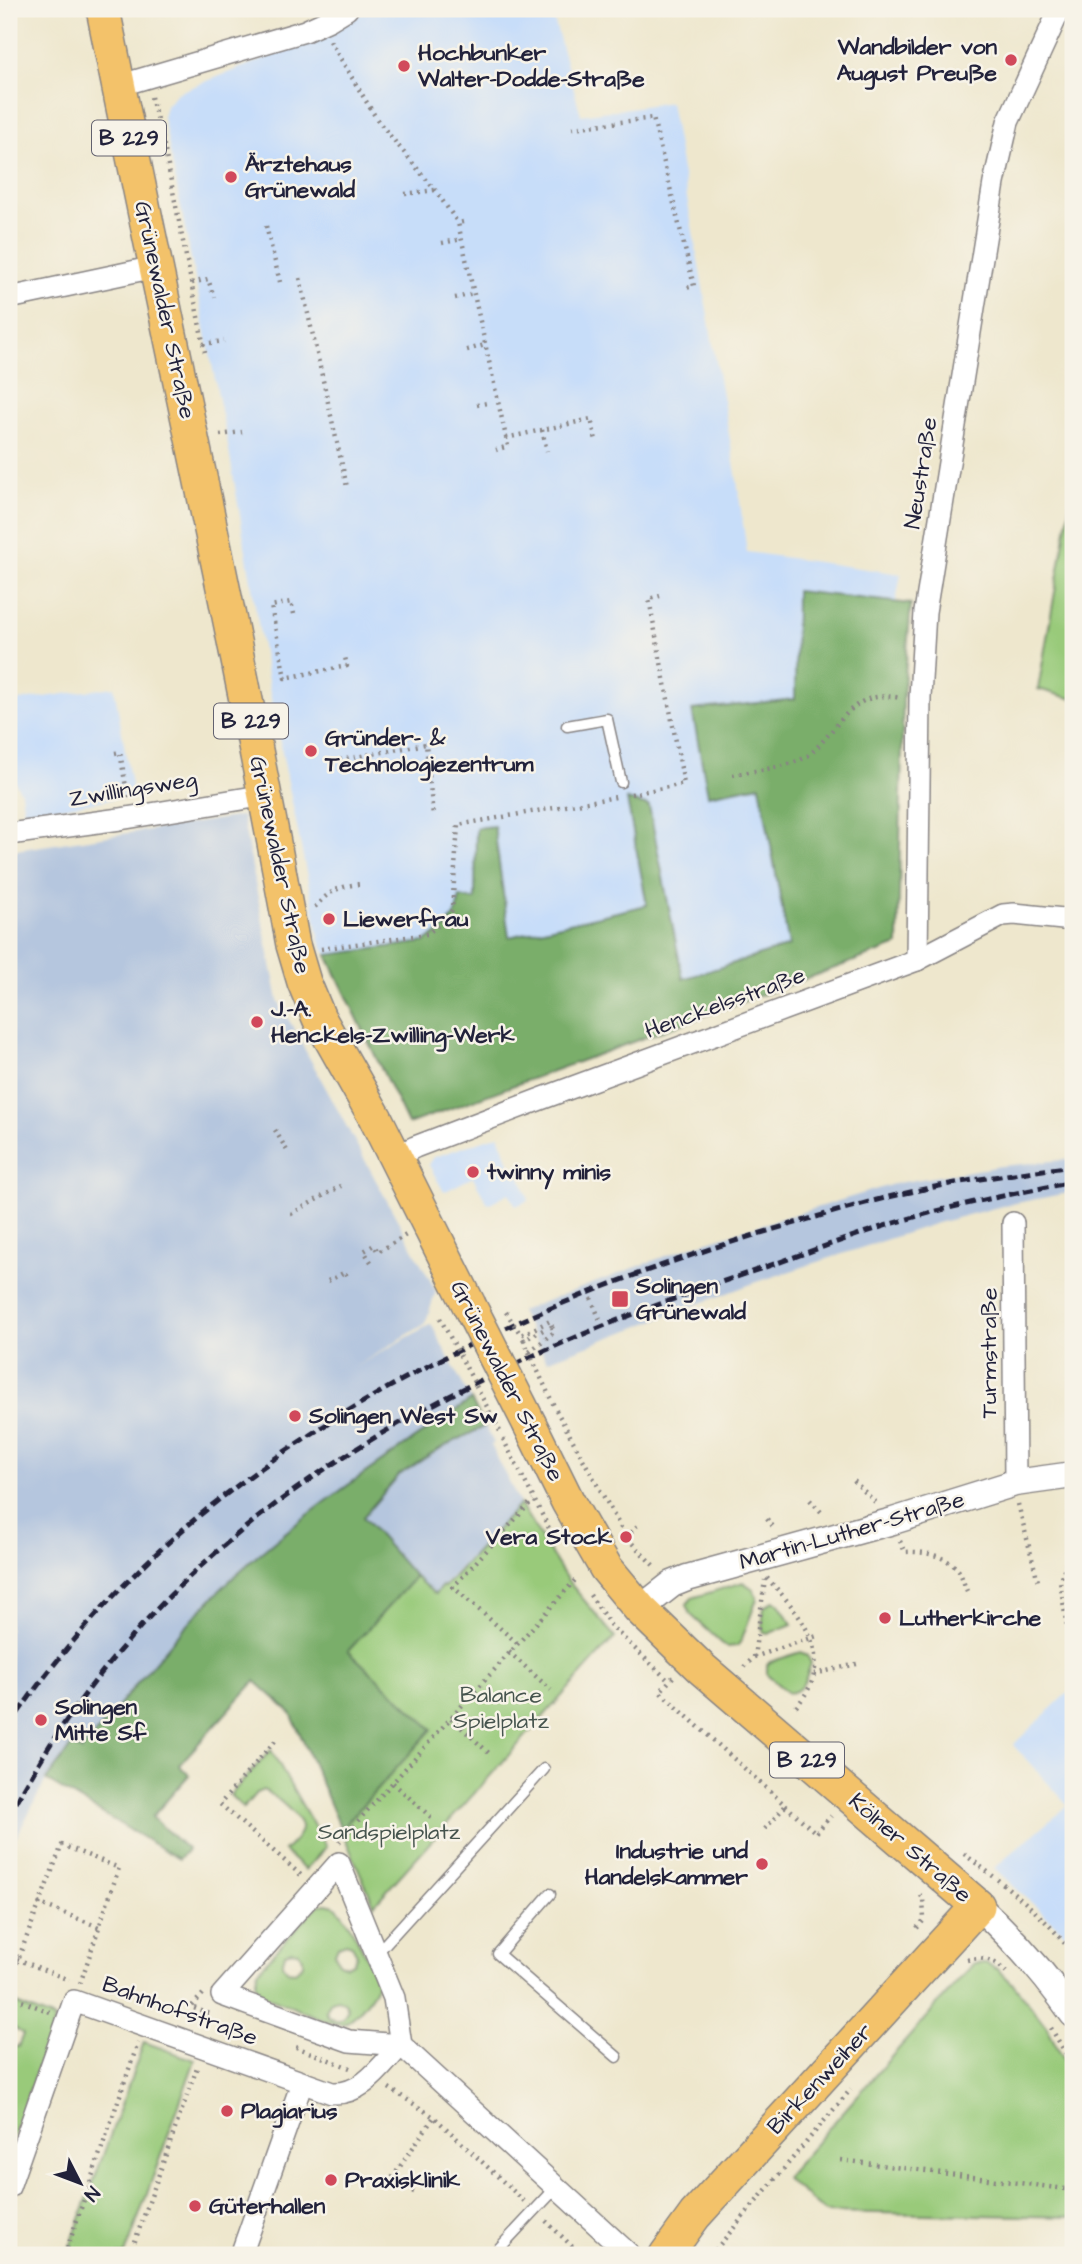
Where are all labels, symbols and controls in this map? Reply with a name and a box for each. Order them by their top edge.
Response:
place label: Wandbilder von August Preuße [837,31,998,90]
place label: Hochbunker Walter-Dodde-Straße [417,37,645,95]
marker: Wandbilder von August Preuße [1003,52,1019,68]
marker: Hochbunker Walter-Dodde-Straße [396,58,412,74]
road number: B 229 [92,120,166,156]
place label: Ärztehaus Grünewald [245,148,355,206]
marker: Ärztehaus Grünewald [223,169,239,185]
street label: Grünewalder Straße [126,198,204,422]
street label: Neustraße [896,415,946,531]
road number: B 229 [214,704,288,738]
place label: Gründer- & Technologiezentrum [324,722,534,781]
marker: Gründer- & Technologiezentrum [303,743,319,759]
street label: Grünewalder Straße [241,753,319,977]
street label: Zwillingsweg [67,763,199,816]
place label: Liewerfrau [343,903,469,935]
marker: Liewerfrau [321,911,337,927]
street label: Henckelsstraße [641,959,809,1047]
place label: J.-A. Henckels-Zwilling-Werk [270,993,515,1052]
marker: J.-A. Henckels-Zwilling-Werk [249,1014,265,1030]
place label: twinny minis [486,1156,612,1190]
marker: twinny minis [465,1164,481,1180]
place label: Solingen Grünewald [635,1270,746,1328]
street label: Grünewalder Straße [442,1275,572,1487]
street label: Turmstraße [973,1288,1005,1418]
marker: Solingen Grünewald [610,1289,630,1309]
place label: Solingen West Sw [308,1400,498,1433]
marker: Solingen West Sw [287,1408,303,1424]
street label: Martin-Luther-Straße [736,1484,968,1578]
place label: Vera Stock [485,1521,613,1553]
marker: Vera Stock [618,1529,634,1545]
place label: Lutherkirche [899,1602,1042,1634]
marker: Lutherkirche [877,1610,893,1626]
park label: Balance Spielplatz [453,1679,550,1737]
place label: Solingen Mitte Sf [54,1691,148,1749]
marker: Solingen Mitte Sf [33,1712,49,1728]
road number: B 229 [770,1742,844,1778]
street label: Kölner Straße [842,1786,978,1910]
park label: Sandspielplatz [318,1816,461,1848]
place label: Industrie und Handelskammer [585,1835,748,1893]
marker: Industrie und Handelskammer [754,1856,770,1872]
street label: Bahnhofstraße [98,1968,262,2054]
street label: Birkenweiher [760,2016,880,2142]
place label: Plagiarius [241,2095,338,2128]
marker: Plagiarius [219,2103,235,2119]
north arrow [46,2148,116,2218]
place label: Praxisklinik [345,2164,461,2196]
marker: Praxisklinik [323,2172,339,2188]
text: N [77,2180,106,2207]
place label: Güterhallen [209,2190,326,2222]
marker: Güterhallen [187,2198,203,2214]

